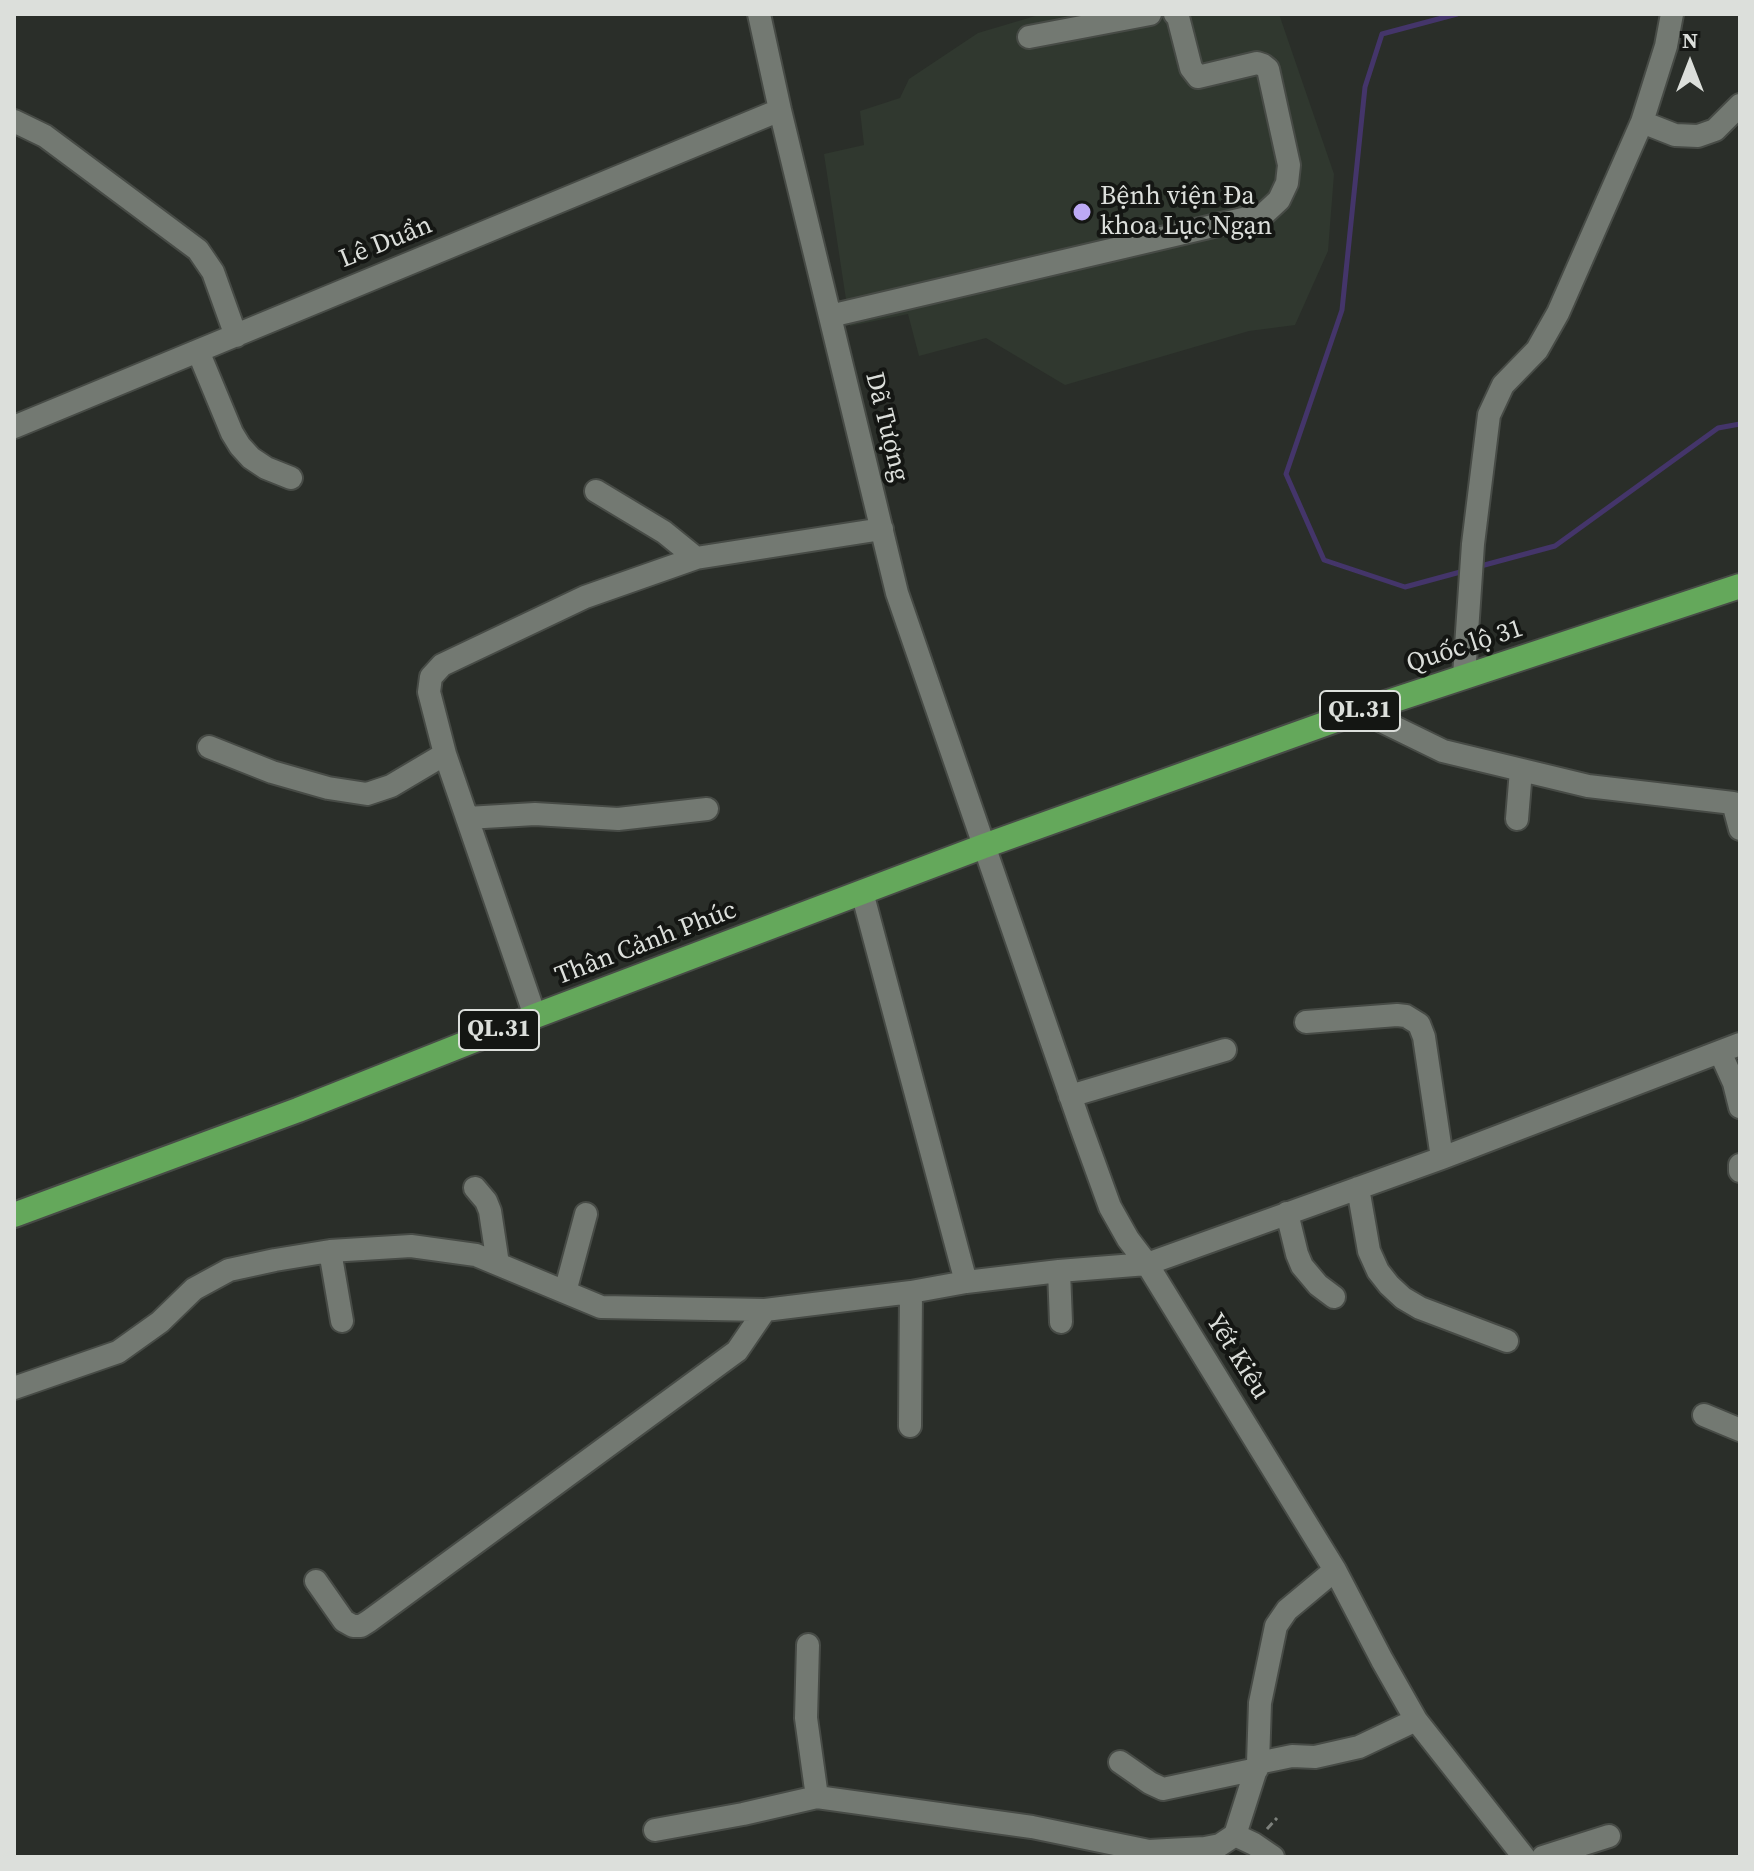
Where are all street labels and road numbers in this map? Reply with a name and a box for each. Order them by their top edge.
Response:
street label: Lê Duẩn [335,210,437,276]
street label: Dã Tượng [857,369,915,485]
street label: Quốc lộ 31 [1403,614,1527,680]
road number: QL.31 [1320,691,1400,731]
street label: Thân Cảnh Phúc [551,895,741,993]
road number: QL.31 [459,1010,539,1050]
street label: Yết Kiêu [1198,1308,1276,1406]

